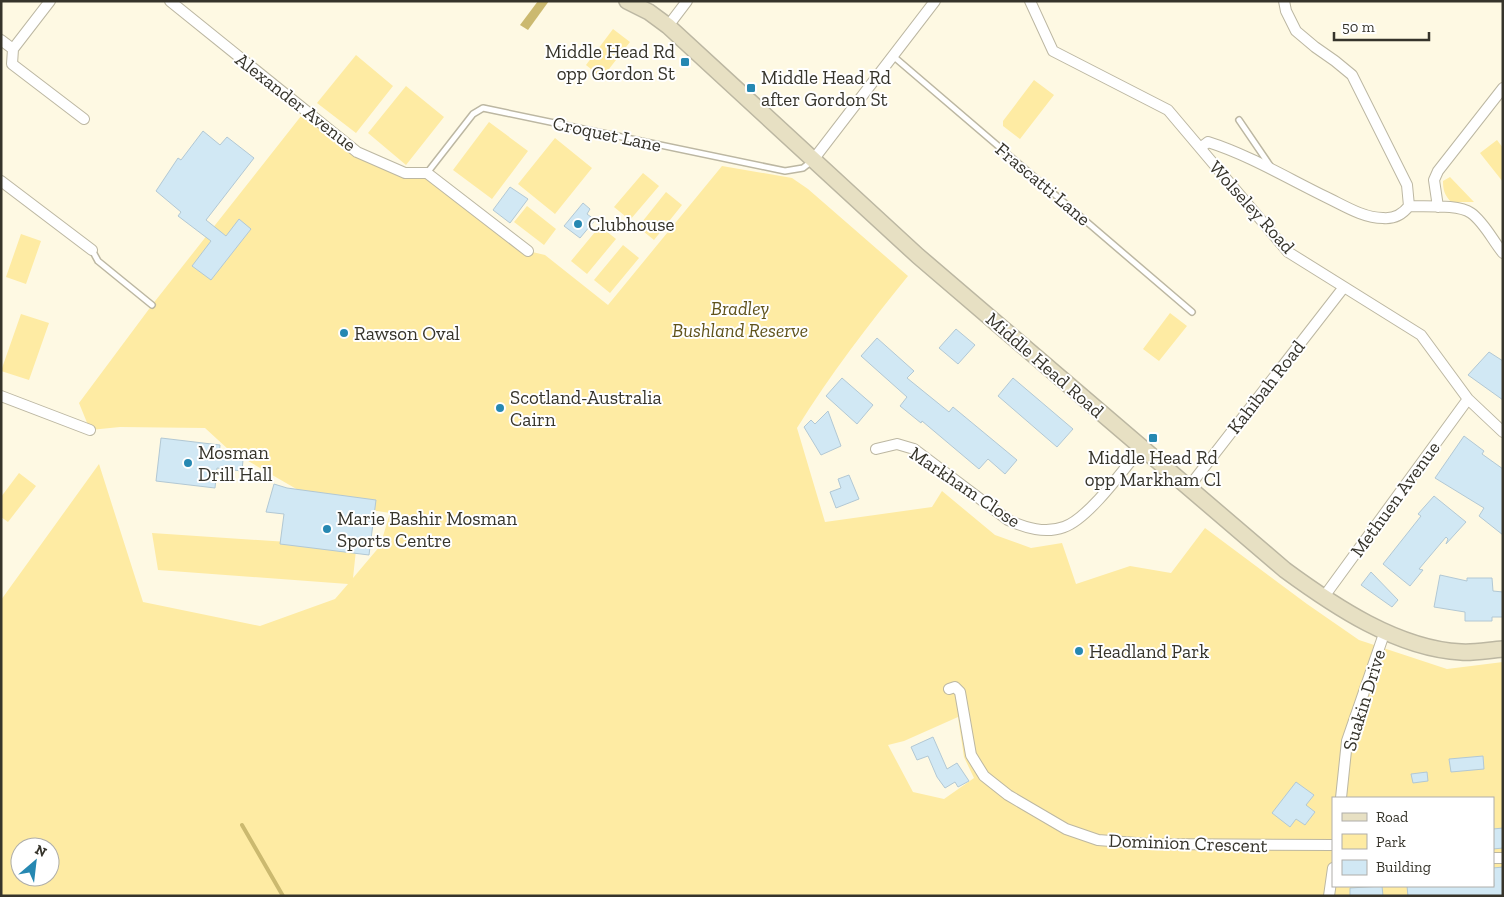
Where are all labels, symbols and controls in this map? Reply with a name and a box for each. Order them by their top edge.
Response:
scale bar [1334,10,1429,42]
text: 50 m [1342,18,1375,36]
place label: Middle Head Rd opp Gordon St [545,40,676,85]
street label: Alexander Avenue [231,48,361,156]
marker: Middle Head Rd opp Gordon St [679,56,691,68]
place label: Middle Head Rd after Gordon St [761,66,892,111]
marker: Middle Head Rd after Gordon St [745,82,757,94]
street label: Croquet Lane [551,111,663,157]
street label: Frascatti Lane [991,138,1095,230]
street label: Wolseley Road [1204,156,1300,259]
place label: Clubhouse [588,213,675,236]
marker: Clubhouse [572,218,584,230]
park label: Bradley Bushland Reserve [672,297,808,342]
street label: Middle Head Road [981,307,1109,423]
place label: Rawson Oval [354,322,460,345]
marker: Rawson Oval [338,327,350,339]
street label: Kahibah Road [1222,335,1310,438]
place label: Scotland-Australia Cairn [510,386,662,431]
marker: Scotland-Australia Cairn [494,402,506,414]
marker: Middle Head Rd opp Markham Cl [1147,432,1159,444]
street label: Methuen Avenue [1345,437,1445,561]
place label: Mosman Drill Hall [198,441,273,486]
street label: Markham Close [905,442,1025,532]
place label: Middle Head Rd opp Markham Cl [1085,446,1221,491]
marker: Mosman Drill Hall [182,457,194,469]
place label: Marie Bashir Mosman Sports Centre [337,507,517,552]
marker: Marie Bashir Mosman Sports Centre [321,523,333,535]
place label: Headland Park [1089,640,1209,663]
marker: Headland Park [1073,645,1085,657]
street label: Suakin Drive [1338,646,1390,754]
legend [1332,797,1494,887]
text: Road [1376,808,1409,826]
street label: Dominion Crescent [1108,829,1268,857]
text: Park [1376,833,1406,851]
north arrow [10,837,60,887]
text: N [32,841,50,861]
text: Building [1376,858,1431,876]

